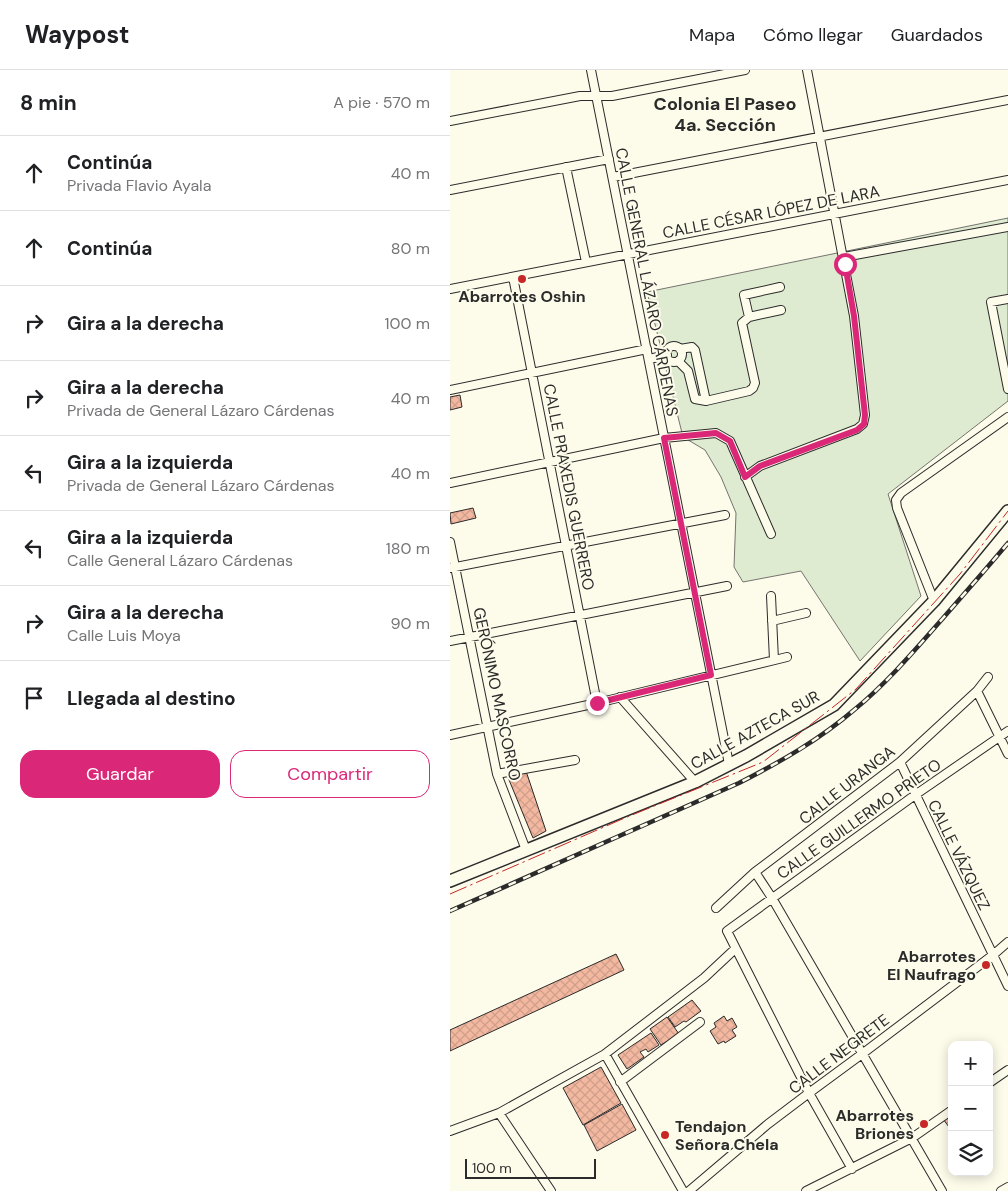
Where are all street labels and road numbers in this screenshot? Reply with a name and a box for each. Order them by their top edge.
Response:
street label: CALLE GENERAL LÁZARO CÁRDENAS [611,146,683,418]
street label: CALLE CÉSAR LÓPEZ DE LARA [661,181,882,243]
street label: CALLE PRAXEDIS GUERRERO [539,382,599,592]
street label: GERÓNIMO MASCORRO [468,605,526,783]
street label: CALLE AZTECA SUR [687,686,823,774]
street label: CALLE URANGA [795,741,900,829]
street label: CALLE GUILLERMO PRIETO [773,754,945,884]
street label: CALLE VÁZQUEZ [923,796,995,914]
street label: CALLE NEGRETE [784,1009,894,1099]

